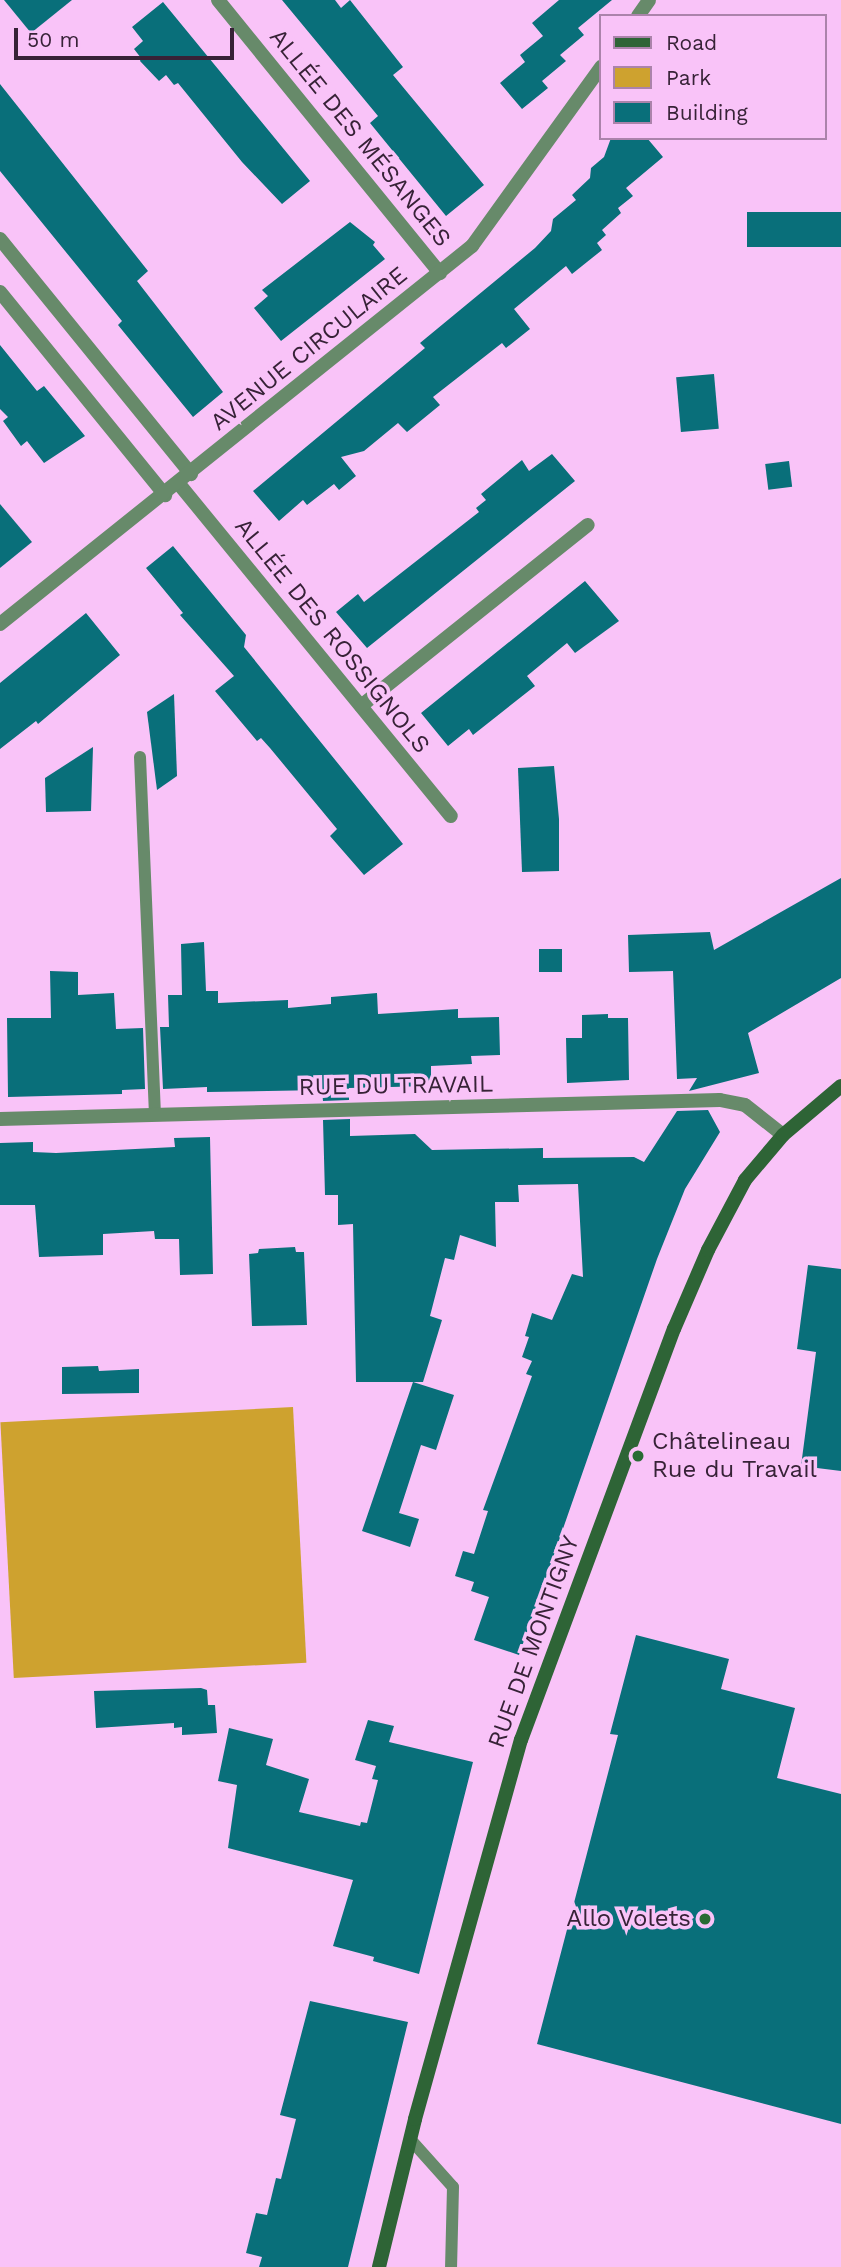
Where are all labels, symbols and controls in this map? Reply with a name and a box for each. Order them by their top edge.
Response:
scale bar [18,14,238,58]
legend [600,14,827,140]
street label: ALLÉE DES MÉSANGES [263,23,457,253]
text: 50 m [27,27,79,52]
text: Road [666,30,717,55]
text: Park [666,65,711,90]
text: Building [666,100,748,125]
street label: AVENUE CIRCULAIRE [205,261,413,437]
street label: ALLÉE DES ROSSIGNOLS [228,513,436,759]
street label: RUE DU TRAVAIL [298,1070,494,1102]
place label: Châtelineau Rue du Travail [652,1428,818,1484]
marker: Châtelineau Rue du Travail [630,1448,646,1464]
street label: RUE DE MONTIGNY [482,1532,586,1752]
place label: Allo Volets [566,1905,691,1933]
marker: Allo Volets [697,1911,713,1927]

